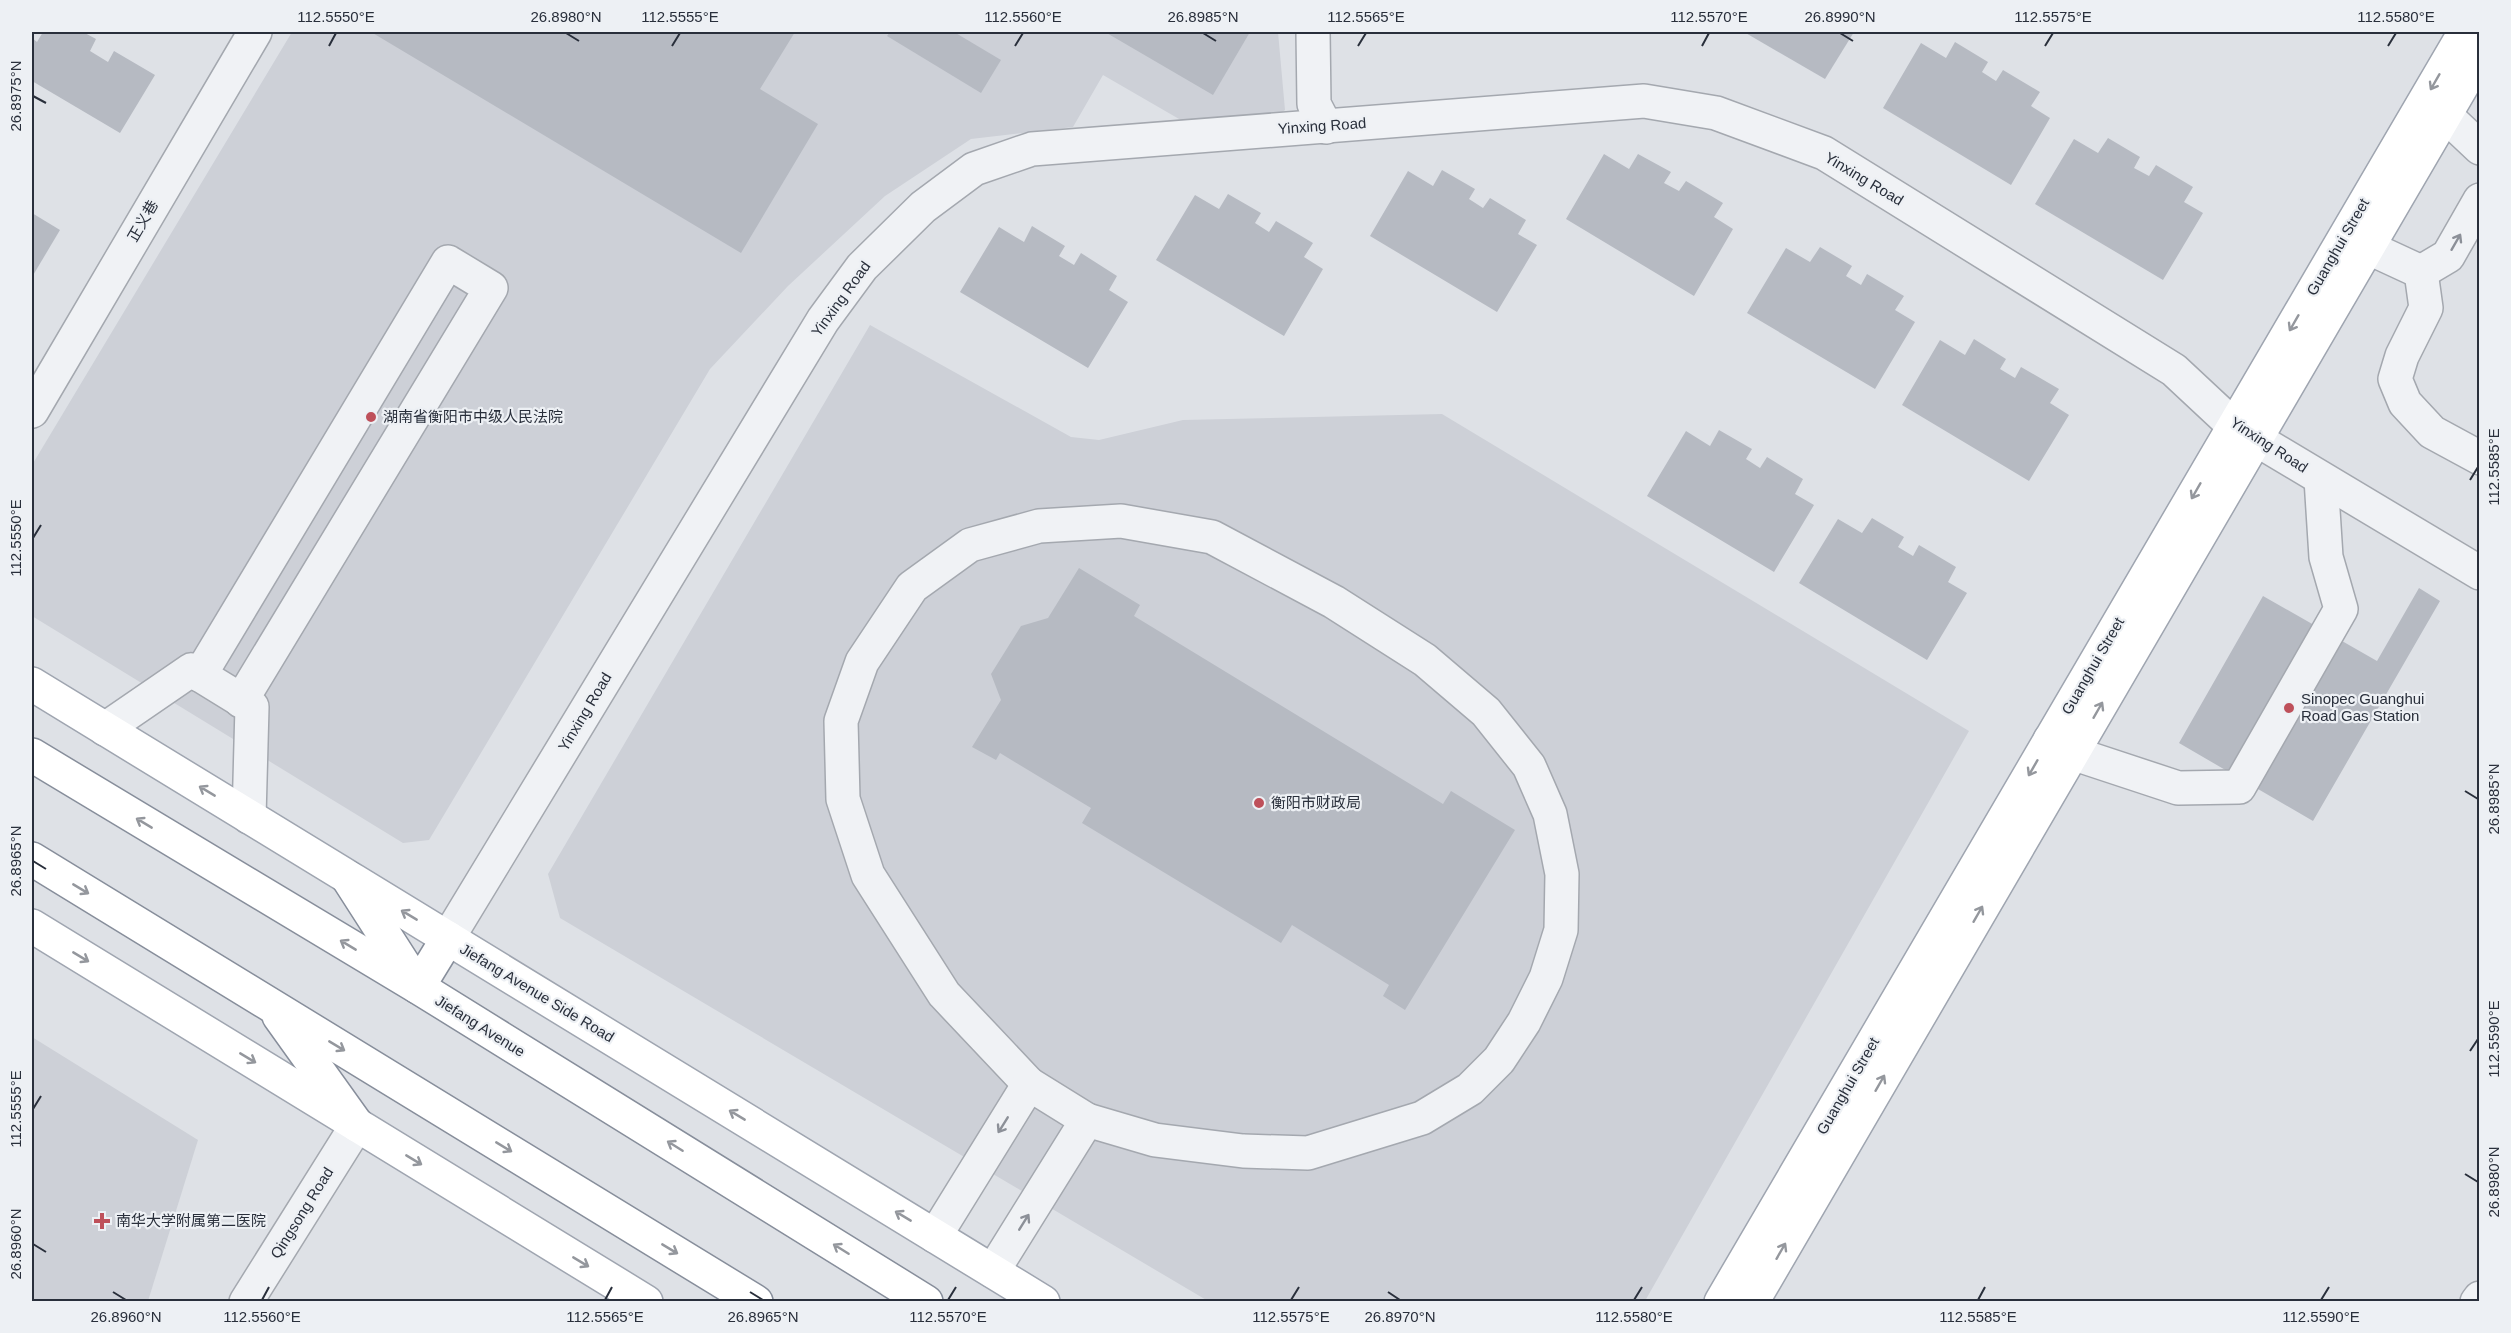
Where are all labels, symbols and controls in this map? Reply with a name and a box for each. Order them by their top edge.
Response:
text: 112.5550°E [297,8,375,25]
text: 26.8980°N [530,8,602,25]
text: 112.5555°E [641,8,719,25]
text: 112.5560°E [984,8,1062,25]
text: 26.8985°N [1167,8,1239,25]
text: 112.5565°E [1327,8,1405,25]
text: 112.5570°E [1670,8,1748,25]
text: 26.8990°N [1804,8,1876,25]
text: 112.5575°E [2014,8,2092,25]
text: 112.5580°E [2357,8,2435,25]
text: 26.8975°N [7,60,24,132]
one-way arrow [2429,73,2441,90]
street label: Yinxing Road [1277,114,1367,137]
street label: Yinxing Road [1822,148,1907,209]
street label: Guanghui Street [2303,194,2373,298]
street label: 正义巷 [124,197,161,244]
one-way arrow [2450,234,2462,251]
street label: Yinxing Road [808,258,874,340]
one-way arrow [2288,314,2300,331]
place label: 湖南省衡阳市中级人民法院 [383,408,563,425]
marker: 湖南省衡阳市中级人民法院 [364,410,378,424]
street label: Yinxing Road [2227,413,2311,476]
text: 112.5585°E [2485,428,2502,506]
one-way arrow [2189,482,2201,499]
text: 112.5550°E [7,499,24,577]
street label: Guanghui Street [2058,613,2128,717]
street label: Yinxing Road [554,669,615,754]
place label: Sinopec Guanghui Road Gas Station [2301,690,2424,724]
one-way arrow [2092,701,2104,718]
marker: Sinopec Guanghui Road Gas Station [2282,701,2296,715]
one-way arrow [2027,759,2039,776]
text: 26.8985°N [2485,763,2502,835]
one-way arrow [199,784,216,796]
place label: 衡阳市财政局 [1271,794,1361,811]
marker: 衡阳市财政局 [1252,796,1266,810]
one-way arrow [136,817,153,829]
text: 26.8965°N [7,825,24,897]
one-way arrow [72,884,89,896]
one-way arrow [1972,906,1984,923]
one-way arrow [401,908,418,920]
one-way arrow [340,939,357,951]
street label: Jiefang Avenue Side Road [456,940,618,1046]
one-way arrow [72,951,89,963]
street label: Jiefang Avenue [431,991,529,1061]
text: 112.5590°E [2485,1000,2502,1078]
street label: Guanghui Street [1813,1033,1883,1137]
one-way arrow [328,1040,345,1052]
one-way arrow [239,1053,256,1065]
text: 112.5555°E [7,1070,24,1148]
one-way arrow [1874,1075,1886,1092]
one-way arrow [729,1108,746,1120]
one-way arrow [997,1116,1010,1133]
one-way arrow [667,1140,684,1152]
one-way arrow [495,1142,512,1154]
text: 26.8980°N [2485,1146,2502,1218]
one-way arrow [405,1154,422,1166]
street label: Qingsong Road [267,1164,336,1261]
text: 26.8960°N [7,1208,24,1280]
one-way arrow [895,1210,912,1222]
marker: 南华大学附属第二医院 [93,1212,111,1230]
place label: 南华大学附属第二医院 [116,1212,266,1229]
one-way arrow [1019,1214,1031,1231]
one-way arrow [833,1242,850,1254]
one-way arrow [661,1243,678,1255]
one-way arrow [1776,1243,1788,1260]
one-way arrow [572,1256,589,1268]
text: 26.8960°N [90,1308,162,1325]
text: 112.5560°E [223,1308,301,1325]
text: 112.5565°E [566,1308,644,1325]
text: 26.8965°N [727,1308,799,1325]
text: 112.5570°E [909,1308,987,1325]
text: 112.5575°E [1252,1308,1330,1325]
text: 26.8970°N [1364,1308,1436,1325]
text: 112.5580°E [1595,1308,1673,1325]
text: 112.5585°E [1939,1308,2017,1325]
text: 112.5590°E [2282,1308,2360,1325]

